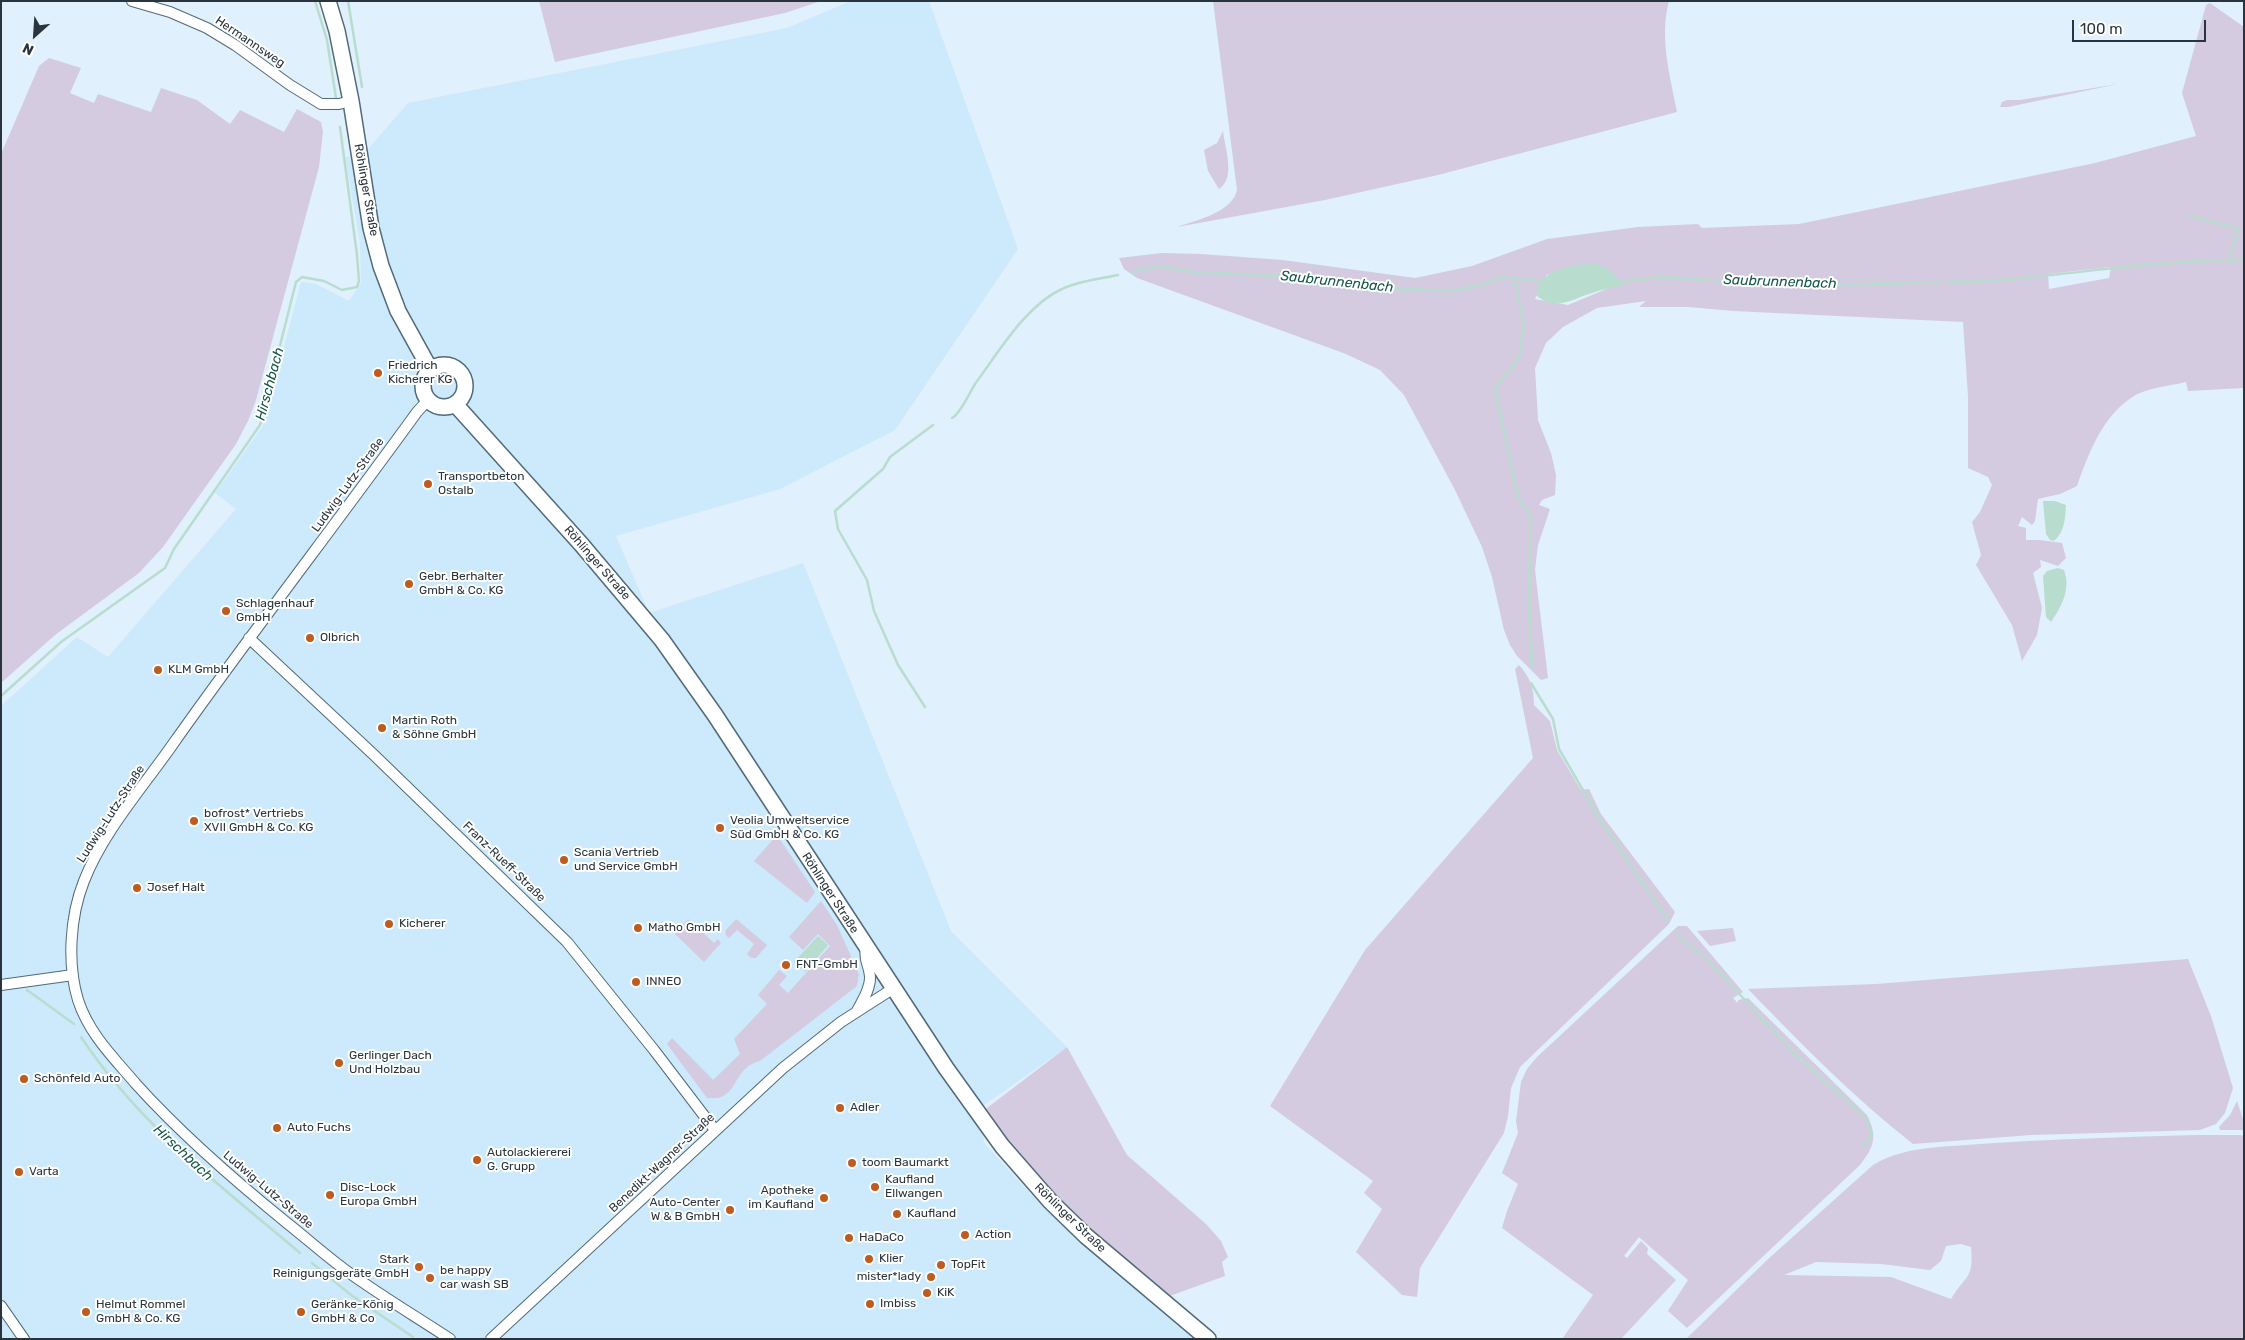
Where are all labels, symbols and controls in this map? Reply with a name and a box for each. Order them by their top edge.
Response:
north arrow [10,10,60,60]
scale bar [2075,10,2209,42]
street label: Hermannsweg [212,13,288,71]
text: 100 m [2080,20,2122,38]
text: N [20,39,36,59]
street label: Röhlinger Straße [351,143,381,237]
water label: Saubrunnenbach [1280,268,1394,296]
water label: Saubrunnenbach [1723,272,1837,292]
water label: Hirschbach [252,346,288,422]
place label: Friedrich Kicherer KG [388,359,452,387]
marker: Friedrich Kicherer KG [372,367,384,379]
street label: Ludwig-Lutz-Straße [309,435,387,535]
place label: Transportbeton Ostalb [438,470,524,498]
marker: Transportbeton Ostalb [422,478,434,490]
street label: Röhlinger Straße [561,523,633,603]
place label: Gebr. Berhalter GmbH & Co. KG [419,570,503,598]
marker: Gebr. Berhalter GmbH & Co. KG [403,578,415,590]
place label: Schlagenhauf GmbH [236,597,314,625]
marker: Schlagenhauf GmbH [220,605,232,617]
place label: Olbrich [320,631,360,645]
marker: Olbrich [304,632,316,644]
place label: KLM GmbH [168,663,229,677]
marker: KLM GmbH [152,664,164,676]
place label: Martin Roth & Söhne GmbH [392,714,476,742]
marker: Martin Roth & Söhne GmbH [376,722,388,734]
street label: Ludwig-Lutz-Straße [74,763,148,865]
place label: bofrost* Vertriebs XVII GmbH & Co. KG [204,807,313,835]
place label: Veolia Umweltservice Süd GmbH & Co. KG [730,814,849,842]
marker: bofrost* Vertriebs XVII GmbH & Co. KG [188,815,200,827]
street label: Franz-Rueff-Straße [460,819,548,905]
marker: Veolia Umweltservice Süd GmbH & Co. KG [714,822,726,834]
place label: Scania Vertrieb und Service GmbH [574,846,678,874]
street label: Röhlinger Straße [799,850,861,936]
marker: Scania Vertrieb und Service GmbH [558,854,570,866]
place label: Josef Halt [147,881,205,895]
marker: Josef Halt [131,882,143,894]
place label: Kicherer [399,917,445,931]
marker: Kicherer [383,918,395,930]
place label: Matho GmbH [648,921,720,935]
marker: Matho GmbH [632,922,644,934]
place label: FNT-GmbH [796,958,858,972]
marker: FNT-GmbH [780,959,792,971]
place label: INNEO [646,975,681,989]
marker: INNEO [630,976,642,988]
place label: Gerlinger Dach Und Holzbau [349,1049,432,1077]
marker: Gerlinger Dach Und Holzbau [333,1057,345,1069]
place label: Schönfeld Auto [34,1072,120,1086]
marker: Schönfeld Auto [18,1073,30,1085]
place label: Adler [850,1101,879,1115]
marker: Adler [834,1102,846,1114]
street label: Benedikt-Wagner-Straße [606,1110,718,1216]
water label: Hirschbach [150,1121,216,1185]
place label: Auto Fuchs [287,1121,351,1135]
marker: Auto Fuchs [271,1122,283,1134]
place label: Autolackiererei G. Grupp [487,1146,571,1174]
street label: Ludwig-Lutz-Straße [220,1148,316,1232]
marker: Autolackiererei G. Grupp [471,1154,483,1166]
place label: toom Baumarkt [862,1156,949,1170]
marker: toom Baumarkt [846,1157,858,1169]
place label: Varta [29,1165,59,1179]
marker: Varta [13,1166,25,1178]
place label: Kaufland Ellwangen [885,1173,943,1201]
street label: Röhlinger Straße [1031,1180,1109,1256]
place label: Disc-Lock Europa GmbH [340,1181,417,1209]
marker: Kaufland Ellwangen [869,1181,881,1193]
place label: Apotheke im Kaufland [748,1184,814,1212]
marker: Disc-Lock Europa GmbH [324,1189,336,1201]
marker: Apotheke im Kaufland [818,1192,830,1204]
place label: Auto-Center W & B GmbH [650,1196,720,1224]
marker: Auto-Center W & B GmbH [724,1204,736,1216]
place label: Kaufland [907,1207,956,1221]
marker: Kaufland [891,1208,903,1220]
place label: Action [975,1228,1011,1242]
marker: Action [959,1229,971,1241]
place label: HaDaCo [859,1231,904,1245]
marker: HaDaCo [843,1232,855,1244]
place label: Klier [879,1252,903,1266]
place label: Stark Reinigungsgeräte GmbH [273,1253,409,1281]
marker: Klier [863,1253,875,1265]
place label: TopFit [951,1258,985,1272]
marker: TopFit [935,1259,947,1271]
marker: Stark Reinigungsgeräte GmbH [413,1261,425,1273]
place label: be happy car wash SB [440,1264,509,1292]
place label: mister*lady [857,1270,921,1284]
marker: mister*lady [925,1271,937,1283]
marker: be happy car wash SB [424,1272,436,1284]
place label: KiK [937,1286,954,1300]
marker: KiK [921,1287,933,1299]
place label: Imbiss [880,1297,916,1311]
place label: Helmut Rommel GmbH & Co. KG [96,1298,185,1326]
place label: Geränke-König GmbH & Co [311,1298,394,1326]
marker: Imbiss [864,1298,876,1310]
marker: Helmut Rommel GmbH & Co. KG [80,1306,92,1318]
marker: Geränke-König GmbH & Co [295,1306,307,1318]

